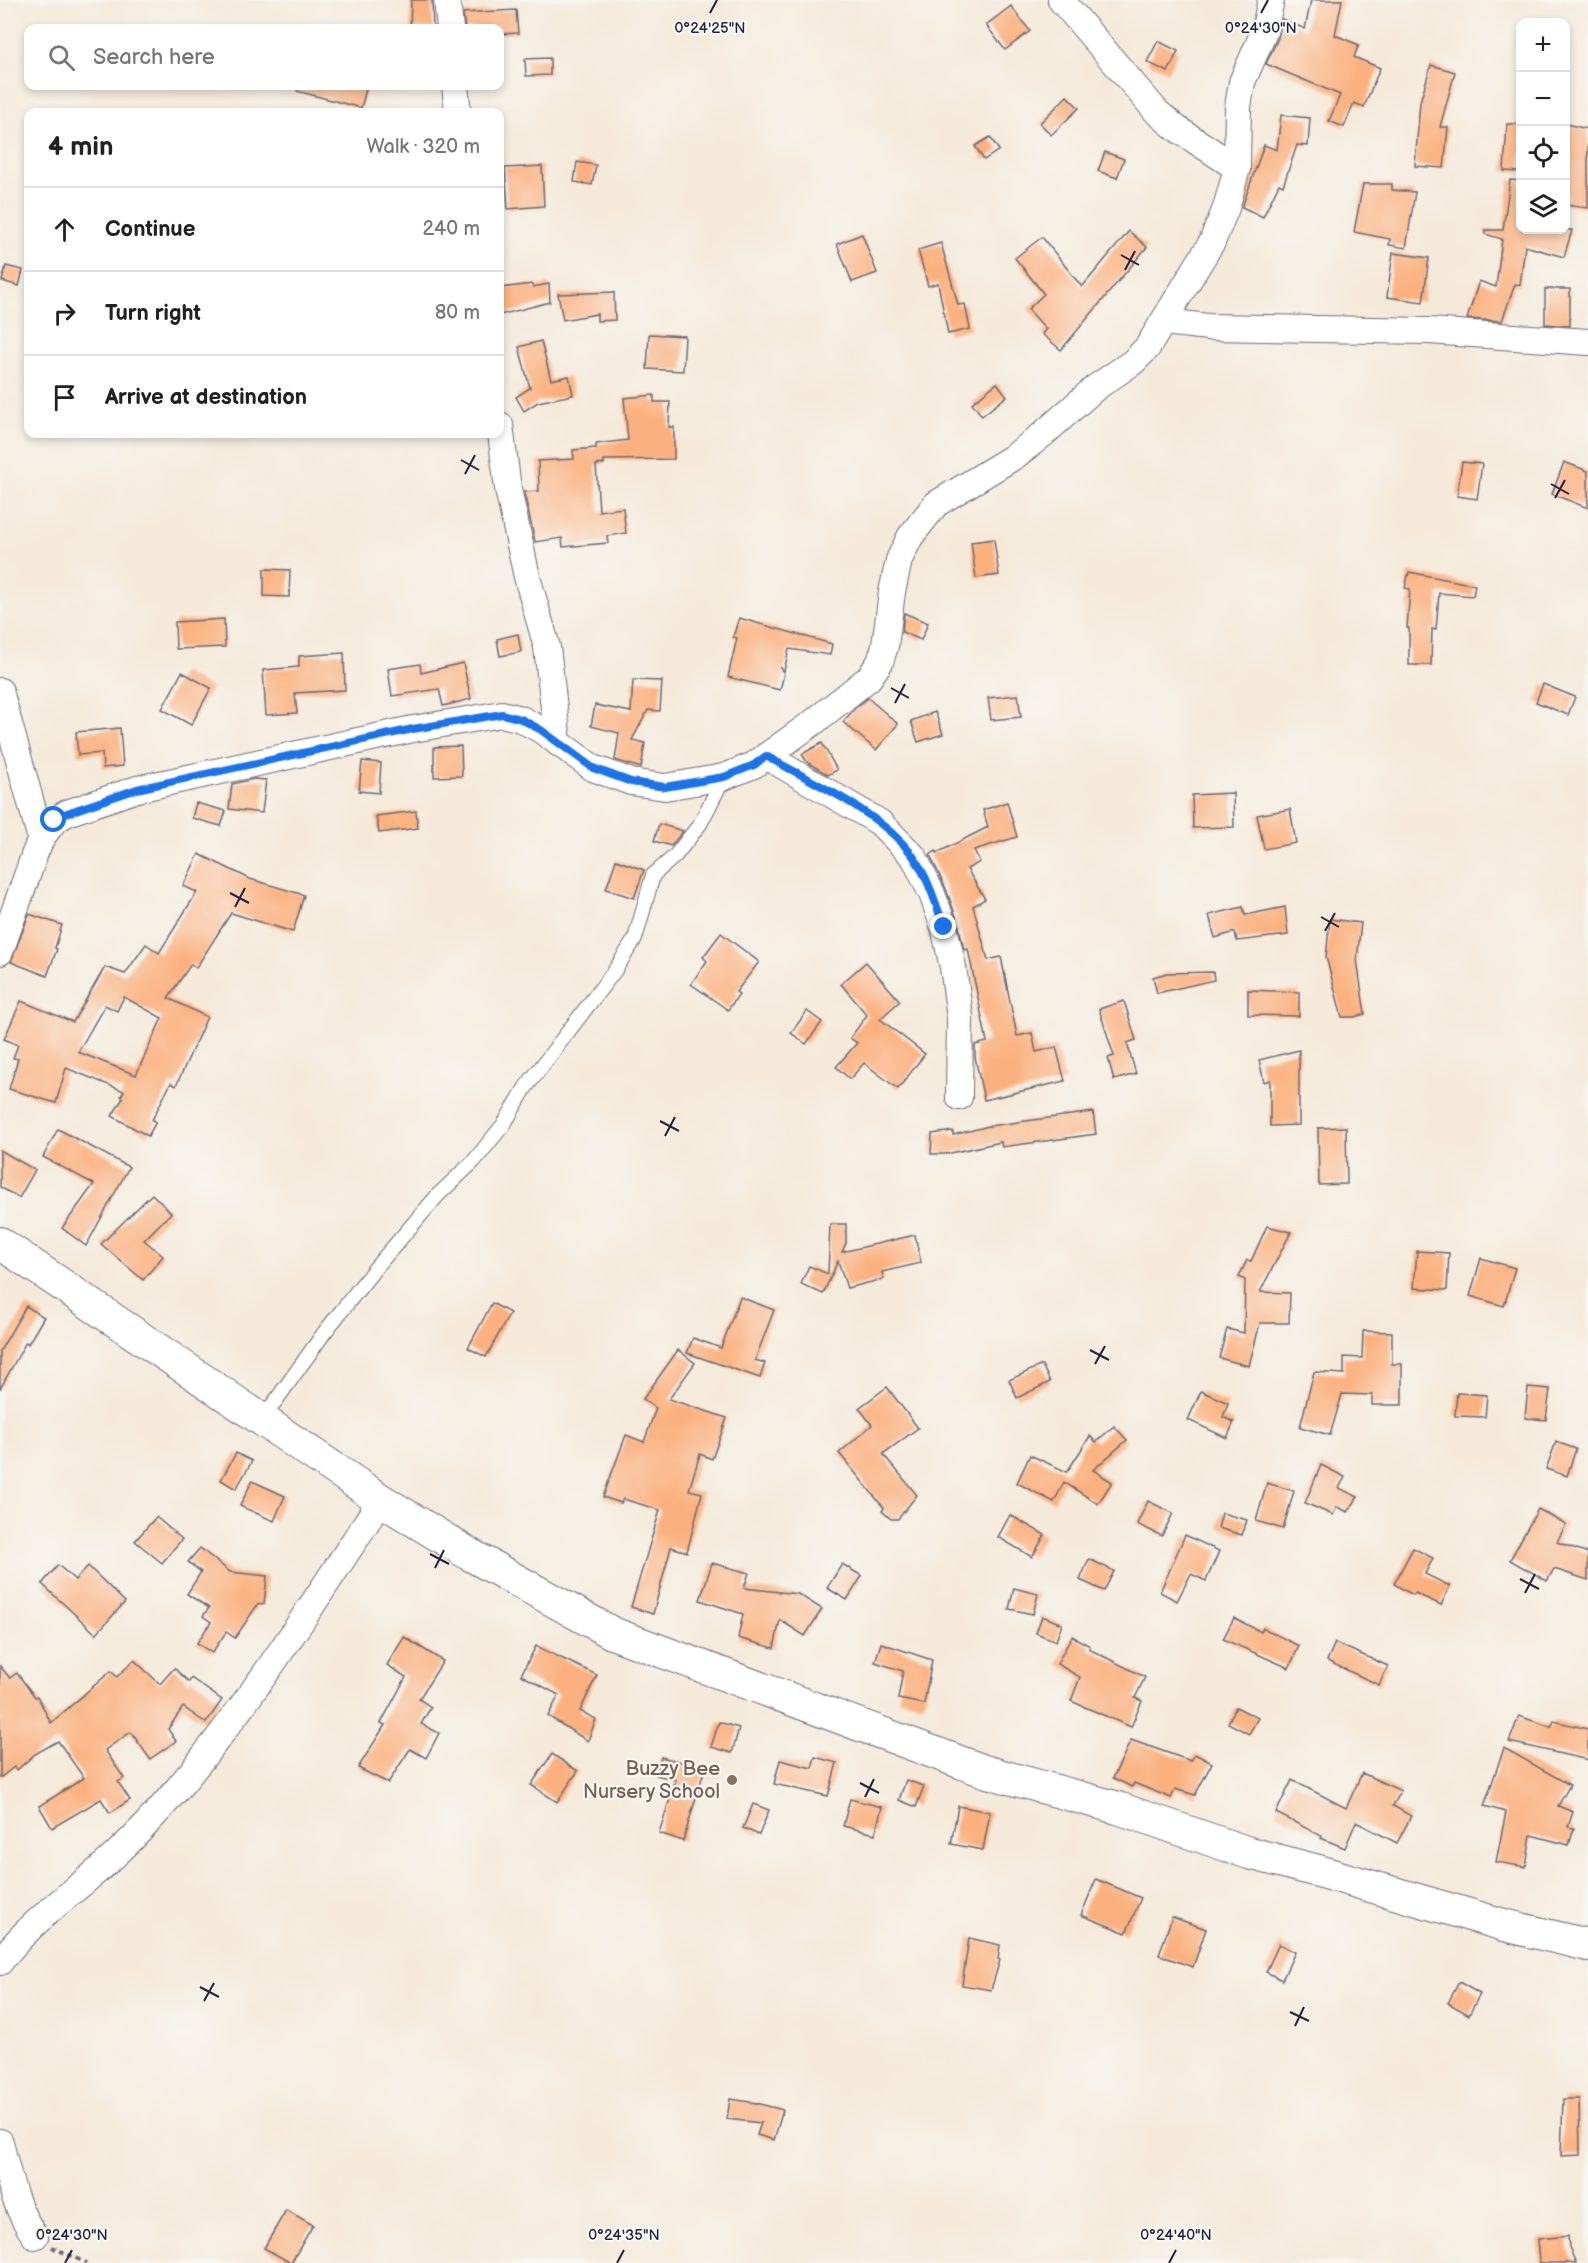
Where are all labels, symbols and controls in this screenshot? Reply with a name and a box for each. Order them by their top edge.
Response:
map controls [1516,18,1570,234]
button: + [1516,18,1570,72]
text: 0°24'25"N [674,19,746,38]
text: 0°24'30"N [1225,19,1297,38]
search box [24,24,504,90]
icon: search [45,41,78,74]
text: Search here [93,44,215,71]
button: − [1516,72,1570,126]
button: locate [1516,126,1570,180]
text: 4 min [48,132,113,163]
text: Walk · 320 m [366,135,480,159]
button: layers [1516,180,1570,234]
icon: ahead [48,213,81,246]
text: Continue [105,216,195,243]
text: 240 m [423,217,480,241]
icon: right [48,297,81,330]
text: Turn right [105,300,201,327]
text: 80 m [435,301,480,325]
icon: arrive [48,381,81,414]
text: Arrive at destination [105,384,307,411]
route start [40,806,66,832]
route end [930,913,956,939]
place label: Buzzy Bee Nursery School [583,1757,720,1804]
marker: Buzzy Bee Nursery School [725,1773,739,1787]
text: 0°24'30"N [36,2226,108,2245]
text: 0°24'35"N [588,2226,660,2245]
text: 0°24'40"N [1140,2226,1212,2245]

